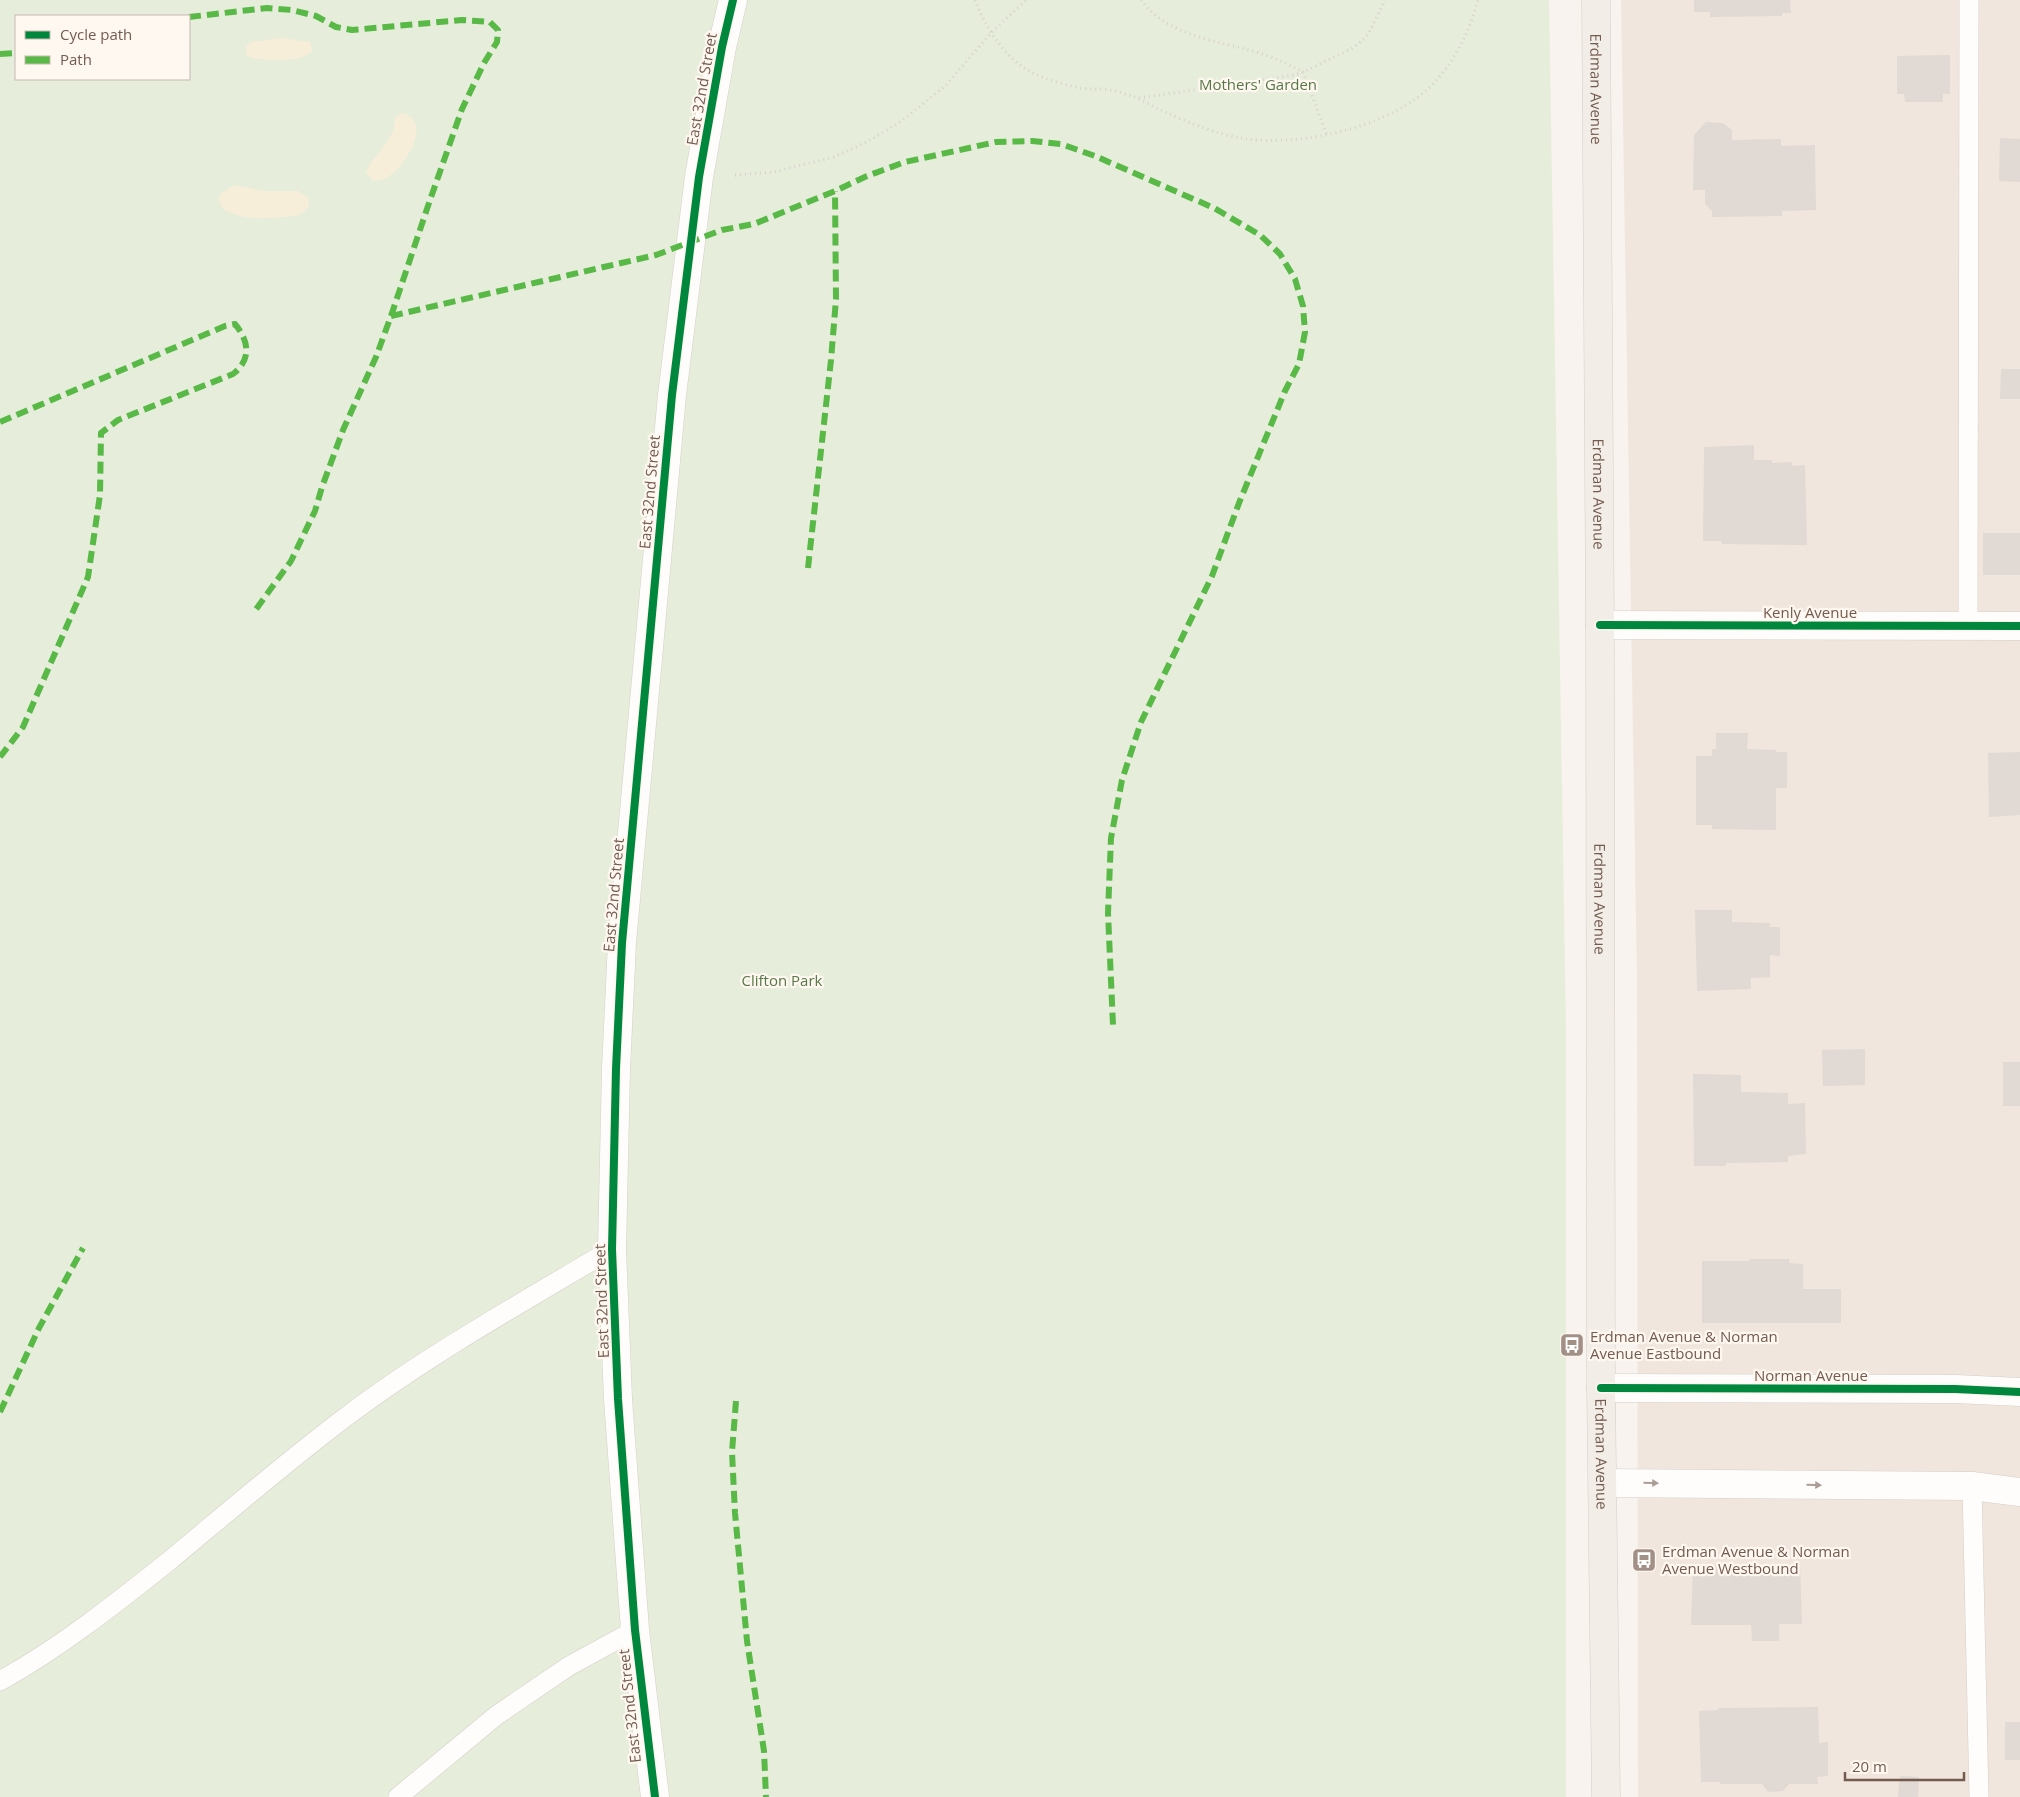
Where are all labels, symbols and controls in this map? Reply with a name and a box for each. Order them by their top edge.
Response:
legend [15,15,190,80]
text: Cycle path [60,24,132,44]
street label: East 32nd Street [681,31,721,147]
street label: Erdman Avenue [1586,33,1607,145]
text: Path [60,49,92,69]
park label: Mothers' Garden [1199,74,1317,94]
street label: East 32nd Street [634,434,664,550]
street label: Erdman Avenue [1589,438,1610,550]
street label: Kenly Avenue [1763,602,1857,622]
street label: East 32nd Street [598,837,628,953]
street label: Erdman Avenue [1590,843,1610,955]
park label: Clifton Park [742,970,823,990]
street label: East 32nd Street [589,1243,613,1359]
place label: Erdman Avenue & Norman Avenue Eastbound [1590,1326,1778,1363]
bus stop icon: Erdman Avenue & Norman Avenue Eastbound [1559,1332,1585,1358]
street label: Norman Avenue [1754,1365,1868,1385]
street label: Erdman Avenue [1591,1398,1612,1510]
one-way arrow [1644,1479,1660,1487]
one-way arrow [1806,1481,1822,1489]
place label: Erdman Avenue & Norman Avenue Westbound [1662,1541,1850,1578]
bus stop icon: Erdman Avenue & Norman Avenue Westbound [1631,1547,1657,1573]
street label: East 32nd Street [613,1648,645,1764]
scale bar [1845,1750,1964,1782]
text: 20 m [1852,1756,1887,1776]

